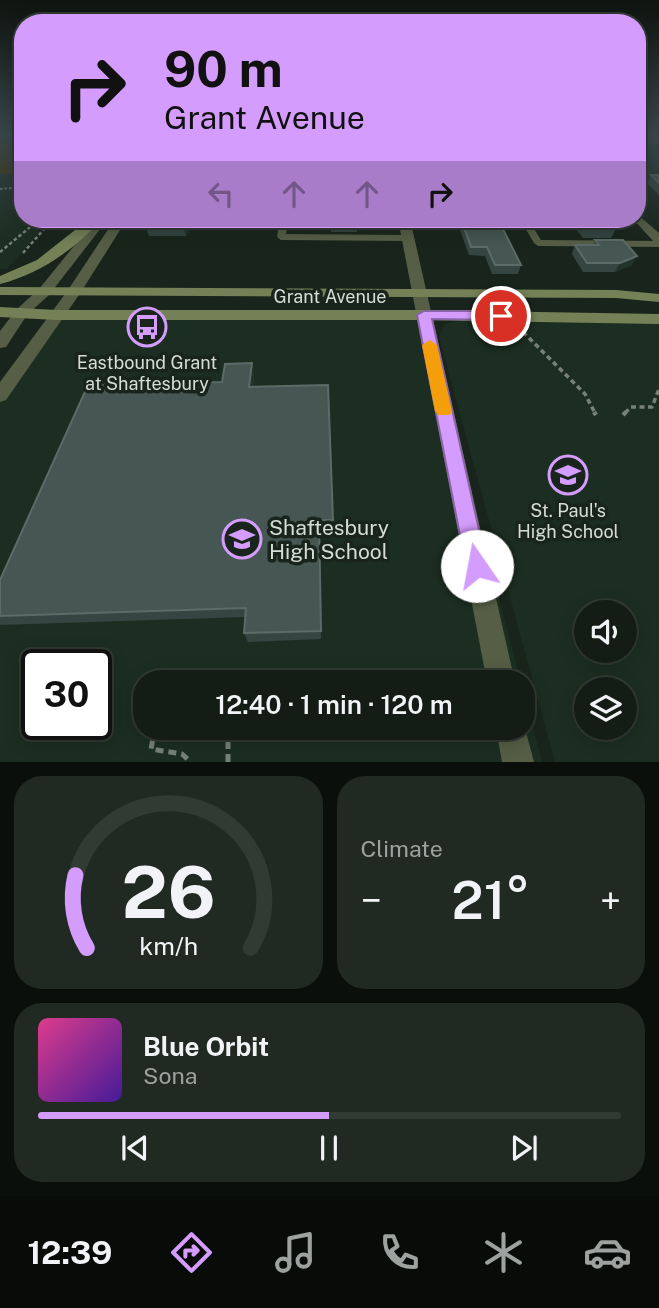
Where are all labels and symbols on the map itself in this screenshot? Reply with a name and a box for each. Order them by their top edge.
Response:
street label: Grant Avenue [273,286,387,307]
pin [471,286,531,346]
bus stop icon: Eastbound Grant at Shaftesbury [126,306,168,348]
place label: Eastbound Grant at Shaftesbury [77,352,217,394]
school or university icon: St. Paul's High School [547,454,589,496]
place label: St. Paul's High School [517,500,619,542]
place label: Shaftesbury High School [269,515,389,564]
school or university icon: Shaftesbury High School [221,518,263,560]
position arrow [440,529,514,603]
speed limit sign: 30 [21,649,112,740]

